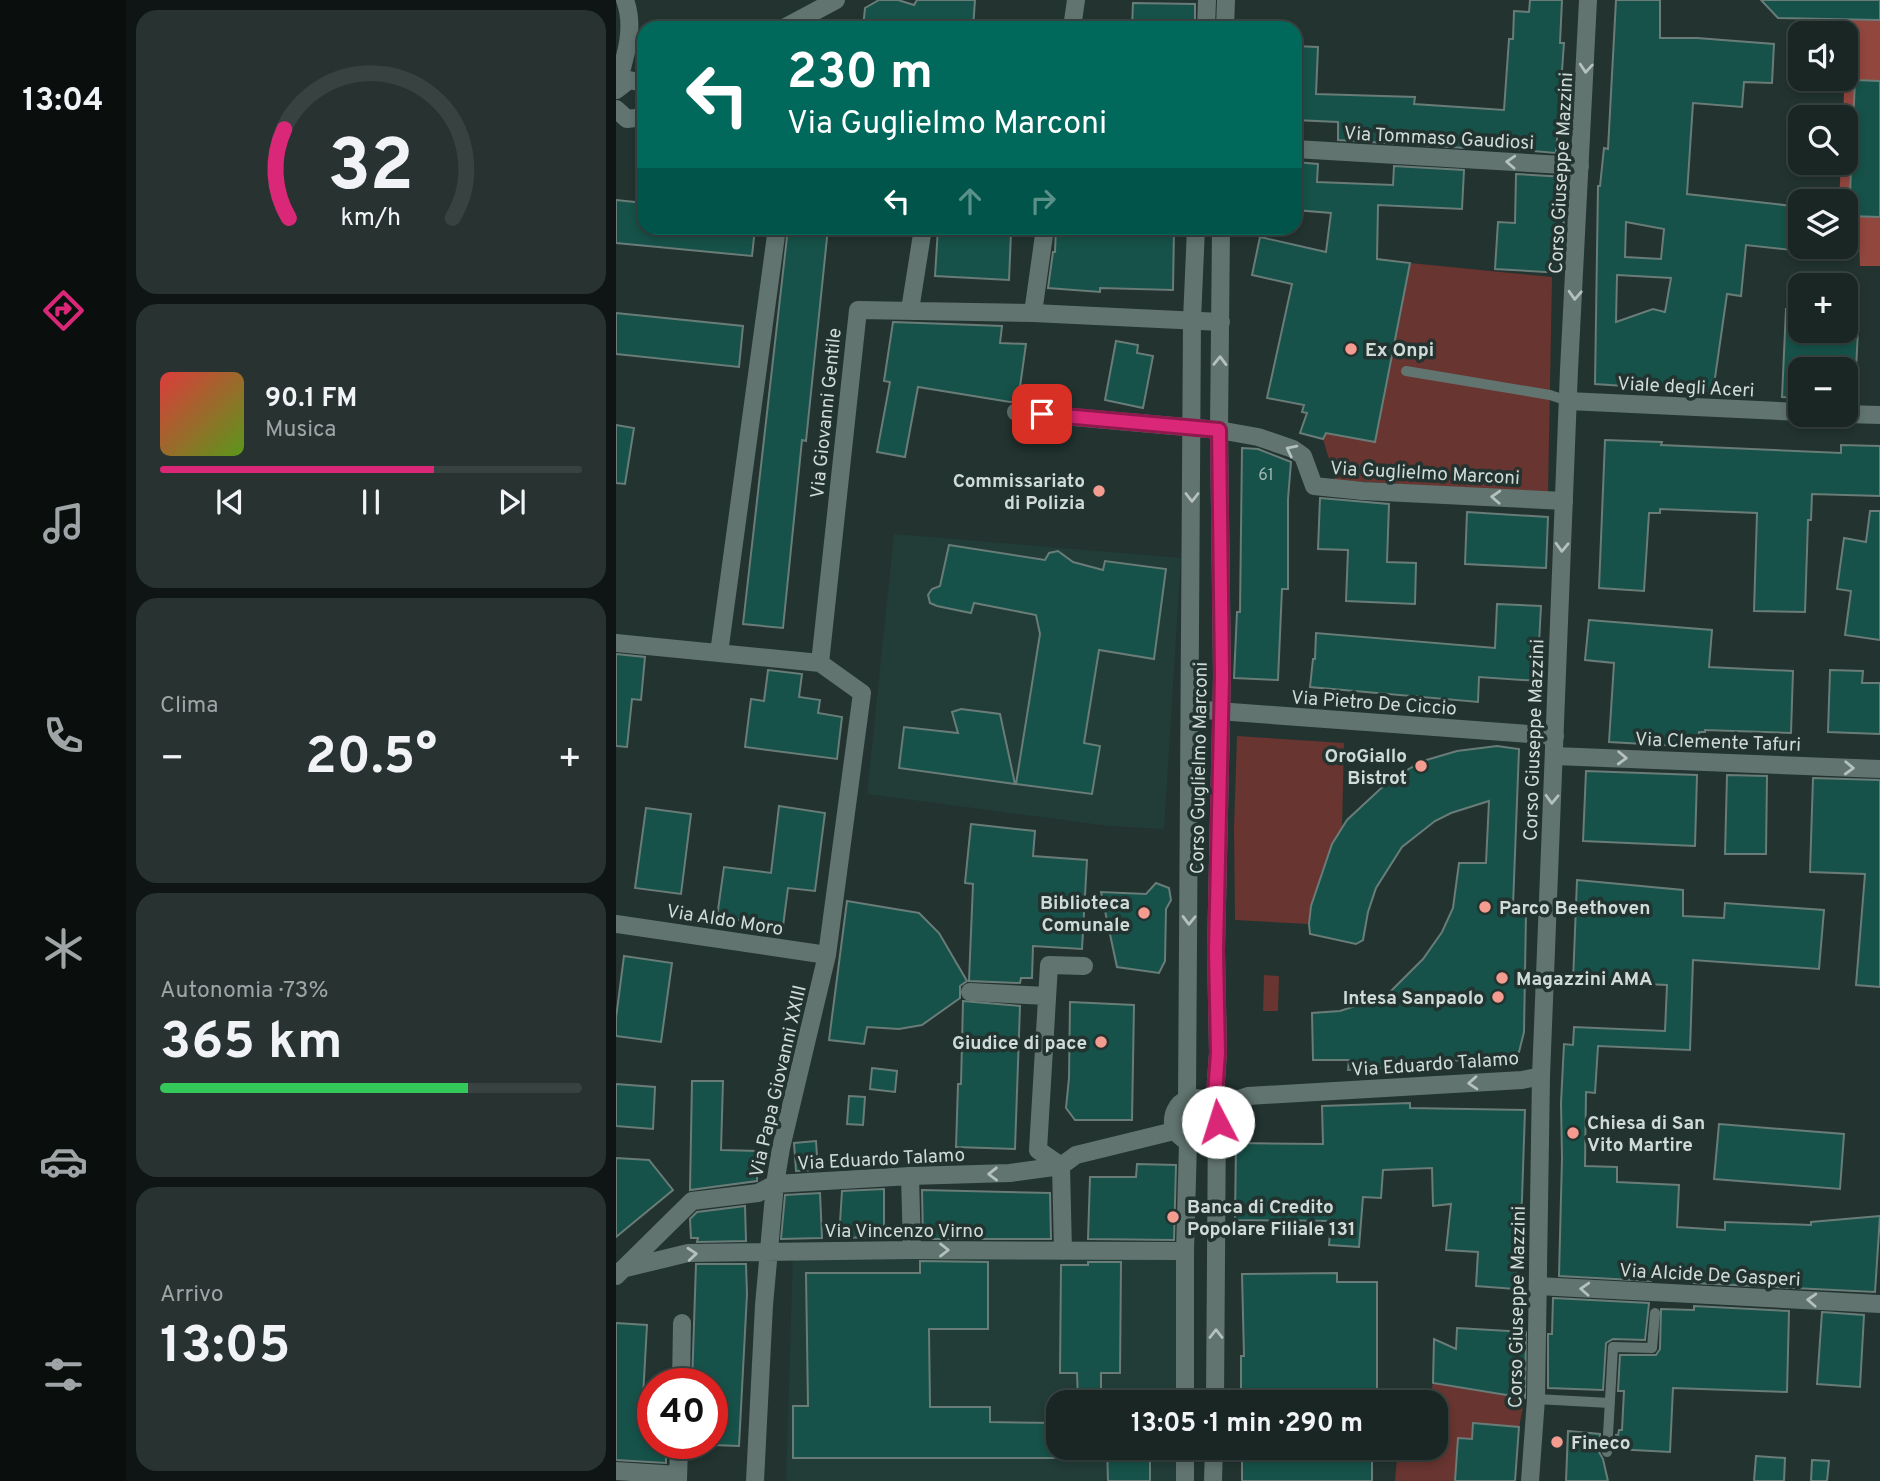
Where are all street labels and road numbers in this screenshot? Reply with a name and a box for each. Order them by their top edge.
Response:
street label: Corso Giuseppe Mazzini [1545,72,1579,275]
street label: Via Tommaso Gaudiosi [1343,122,1535,156]
street label: Via Giovanni Gentile [806,327,848,500]
street label: Viale degli Aceri [1617,372,1755,404]
street label: Via Guglielmo Marconi [1329,457,1520,491]
street label: Corso Giuseppe Mazzini [1519,639,1551,842]
street label: Corso Guglielmo Marconi [1186,662,1214,874]
street label: Via Pietro De Ciccio [1290,686,1458,722]
street label: Via Clemente Tafuri [1634,728,1801,758]
street label: Via Aldo Moro [665,900,785,942]
street label: Via Papa Giovanni XXIII [745,983,813,1180]
street label: Via Eduardo Talamo [1350,1047,1520,1083]
street label: Via Eduardo Talamo [797,1144,966,1176]
street label: Corso Giuseppe Mazzini [1504,1206,1532,1408]
street label: Via Vincenzo Virno [824,1220,984,1244]
street label: Via Alcide De Gasperi [1619,1259,1801,1293]

